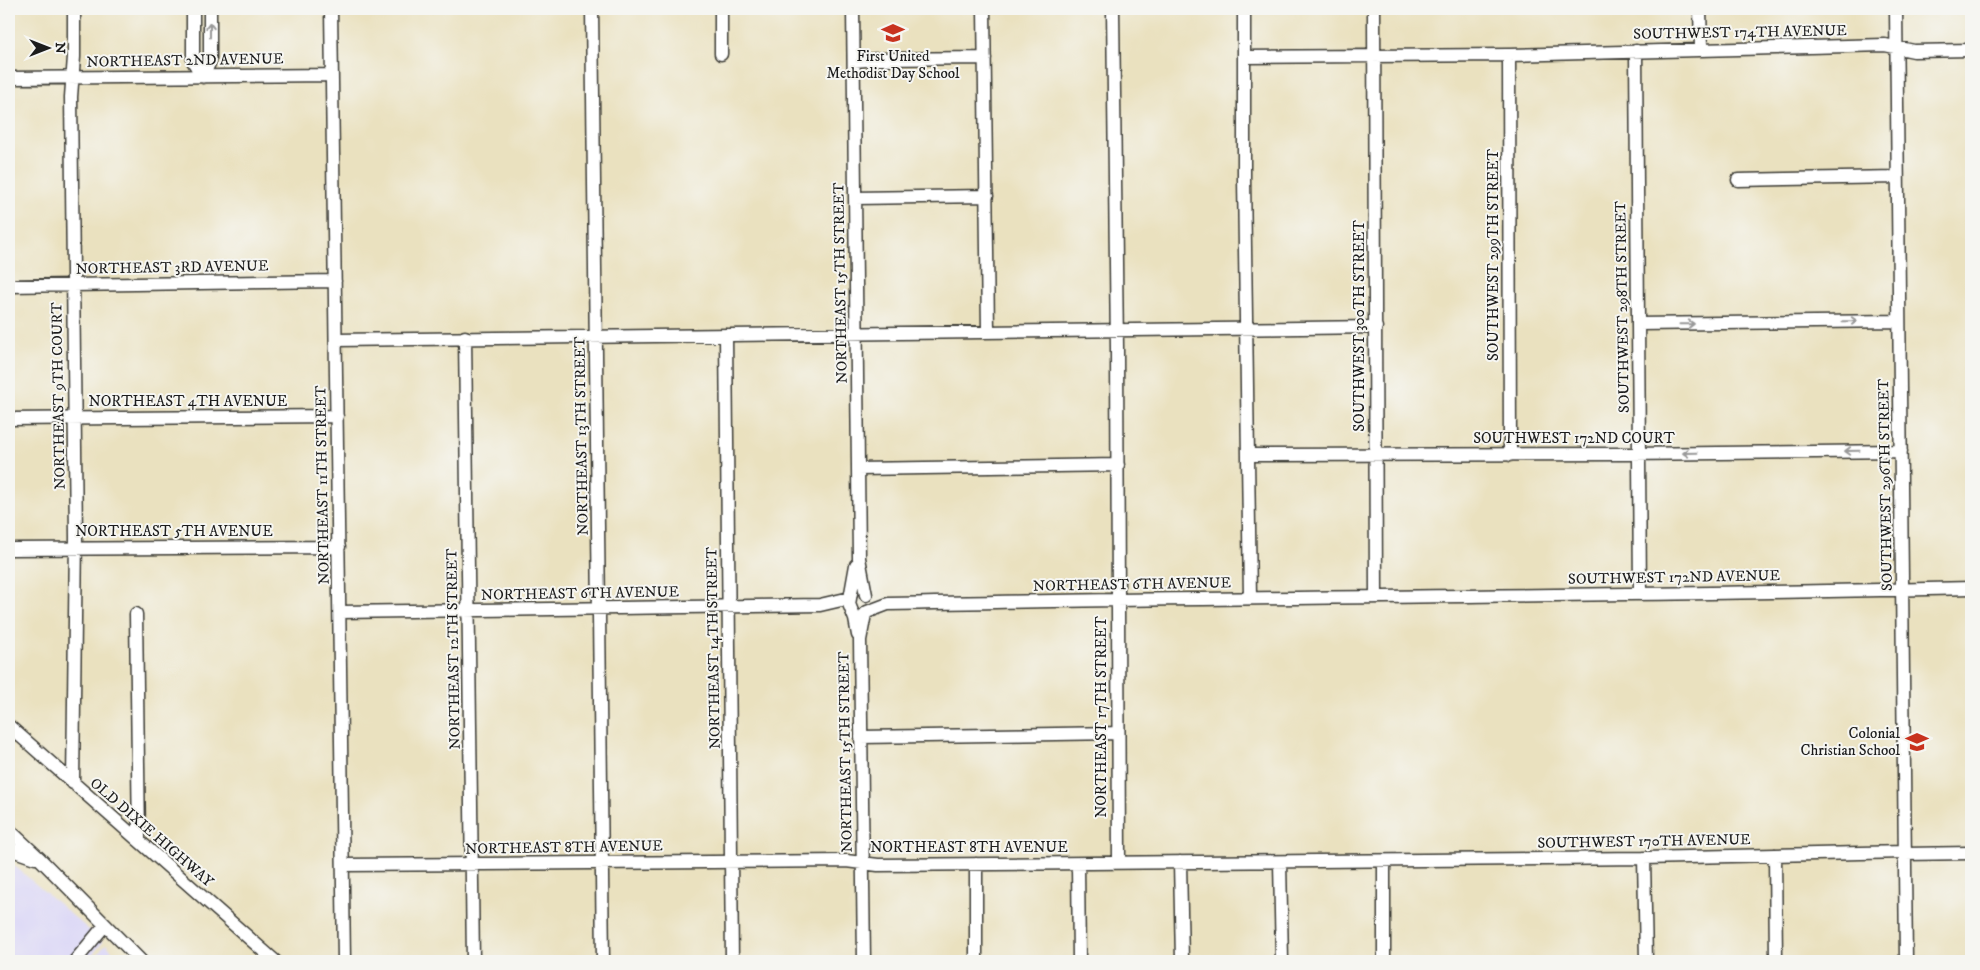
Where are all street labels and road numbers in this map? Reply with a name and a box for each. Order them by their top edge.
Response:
street label: SOUTHWEST 174TH AVENUE [1633,21,1847,44]
street label: NORTHEAST 2ND AVENUE [86,49,284,72]
street label: SOUTHWEST 299TH STREET [1484,148,1503,361]
street label: NORTHEAST 15TH STREET [829,182,852,384]
street label: SOUTHWEST 298TH STREET [1611,200,1634,413]
street label: SOUTHWEST 300TH STREET [1350,220,1369,432]
street label: NORTHEAST 3RD AVENUE [75,256,269,279]
street label: NORTHEAST 9TH COURT [47,302,70,490]
street label: NORTHEAST 13TH STREET [570,336,593,536]
street label: SOUTHWEST 296TH STREET [1874,378,1897,591]
street label: NORTHEAST 11TH STREET [311,385,334,585]
street label: NORTHEAST 4TH AVENUE [89,392,288,411]
street label: SOUTHWEST 172ND COURT [1473,429,1675,448]
street label: NORTHEAST 5TH AVENUE [75,522,273,541]
street label: NORTHEAST 14TH STREET [702,546,725,749]
street label: NORTHEAST 12TH STREET [442,548,465,750]
street label: SOUTHWEST 172ND AVENUE [1568,566,1781,589]
street label: NORTHEAST 6TH AVENUE [1033,573,1232,596]
street label: NORTHEAST 6TH AVENUE [481,582,680,605]
street label: NORTHEAST 17TH STREET [1092,616,1111,818]
street label: NORTHEAST 15TH STREET [834,651,857,853]
street label: OLD DIXIE HIGHWAY [86,774,218,892]
street label: SOUTHWEST 170TH AVENUE [1537,830,1751,853]
street label: NORTHEAST 8TH AVENUE [465,836,663,859]
street label: NORTHEAST 8TH AVENUE [870,838,1068,857]

